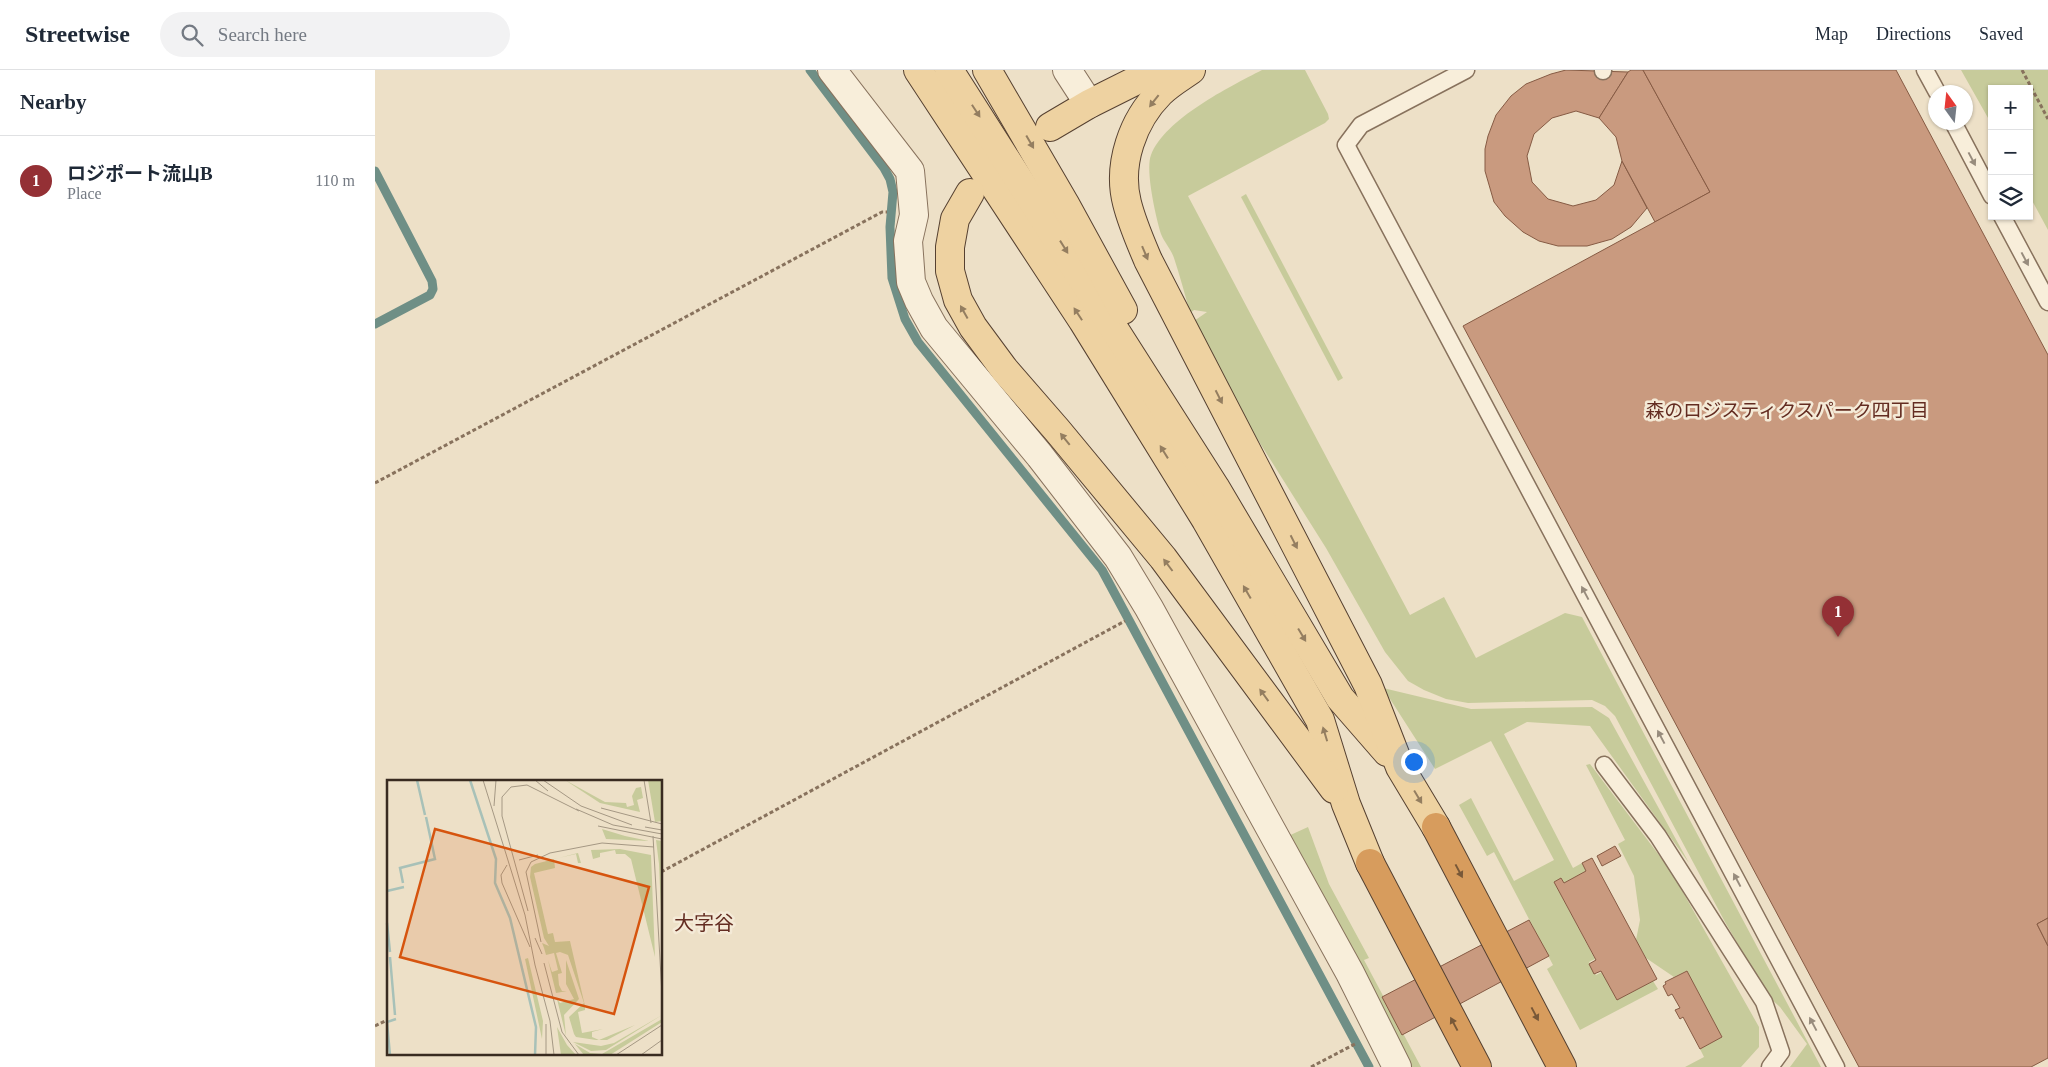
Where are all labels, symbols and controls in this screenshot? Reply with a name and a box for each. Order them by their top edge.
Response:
search box [160,12,510,57]
text: Streetwise [25,21,130,47]
icon: search [178,21,206,49]
text: Search here [218,24,307,45]
text: Map [1815,24,1848,44]
text: Directions [1876,24,1951,44]
text: Saved [1979,24,2023,44]
north arrow [1928,85,1973,130]
map controls [1988,85,2033,220]
button: + [1988,85,2033,130]
text: Nearby [20,90,87,114]
one-way arrow [1149,94,1159,108]
one-way arrow [971,104,980,118]
button: − [1988,130,2033,175]
one-way arrow [1026,135,1034,149]
one-way arrow [1968,152,1976,167]
text: ロジポート流山B [67,163,213,184]
text: 1 [32,172,40,189]
text: 110 m [315,172,355,189]
button: layers [1988,175,2033,220]
text: Place [67,185,102,202]
one-way arrow [1059,241,1068,254]
one-way arrow [1141,246,1149,260]
one-way arrow [2021,252,2029,266]
one-way arrow [960,305,969,318]
one-way arrow [1074,308,1083,321]
one-way arrow [1215,390,1223,405]
district label: 森のロジスティクスパーク四丁目 [1645,400,1929,421]
one-way arrow [1059,432,1070,445]
one-way arrow [1159,446,1169,459]
one-way arrow [1290,534,1298,549]
one-way arrow [1163,558,1173,571]
one-way arrow [1243,585,1252,599]
one-way arrow [1580,587,1589,600]
pin: 1 [1822,596,1854,637]
one-way arrow [1298,628,1307,641]
one-way arrow [1259,689,1270,702]
one-way arrow [1320,727,1328,742]
one-way arrow [1657,730,1665,744]
your location [1401,749,1427,775]
inset map [387,780,663,1054]
one-way arrow [1413,791,1422,804]
one-way arrow [1455,863,1463,878]
one-way arrow [1733,873,1741,888]
district label: 大字谷 [674,912,734,934]
one-way arrow [1531,1007,1539,1021]
one-way arrow [1450,1017,1458,1031]
one-way arrow [1809,1017,1817,1031]

